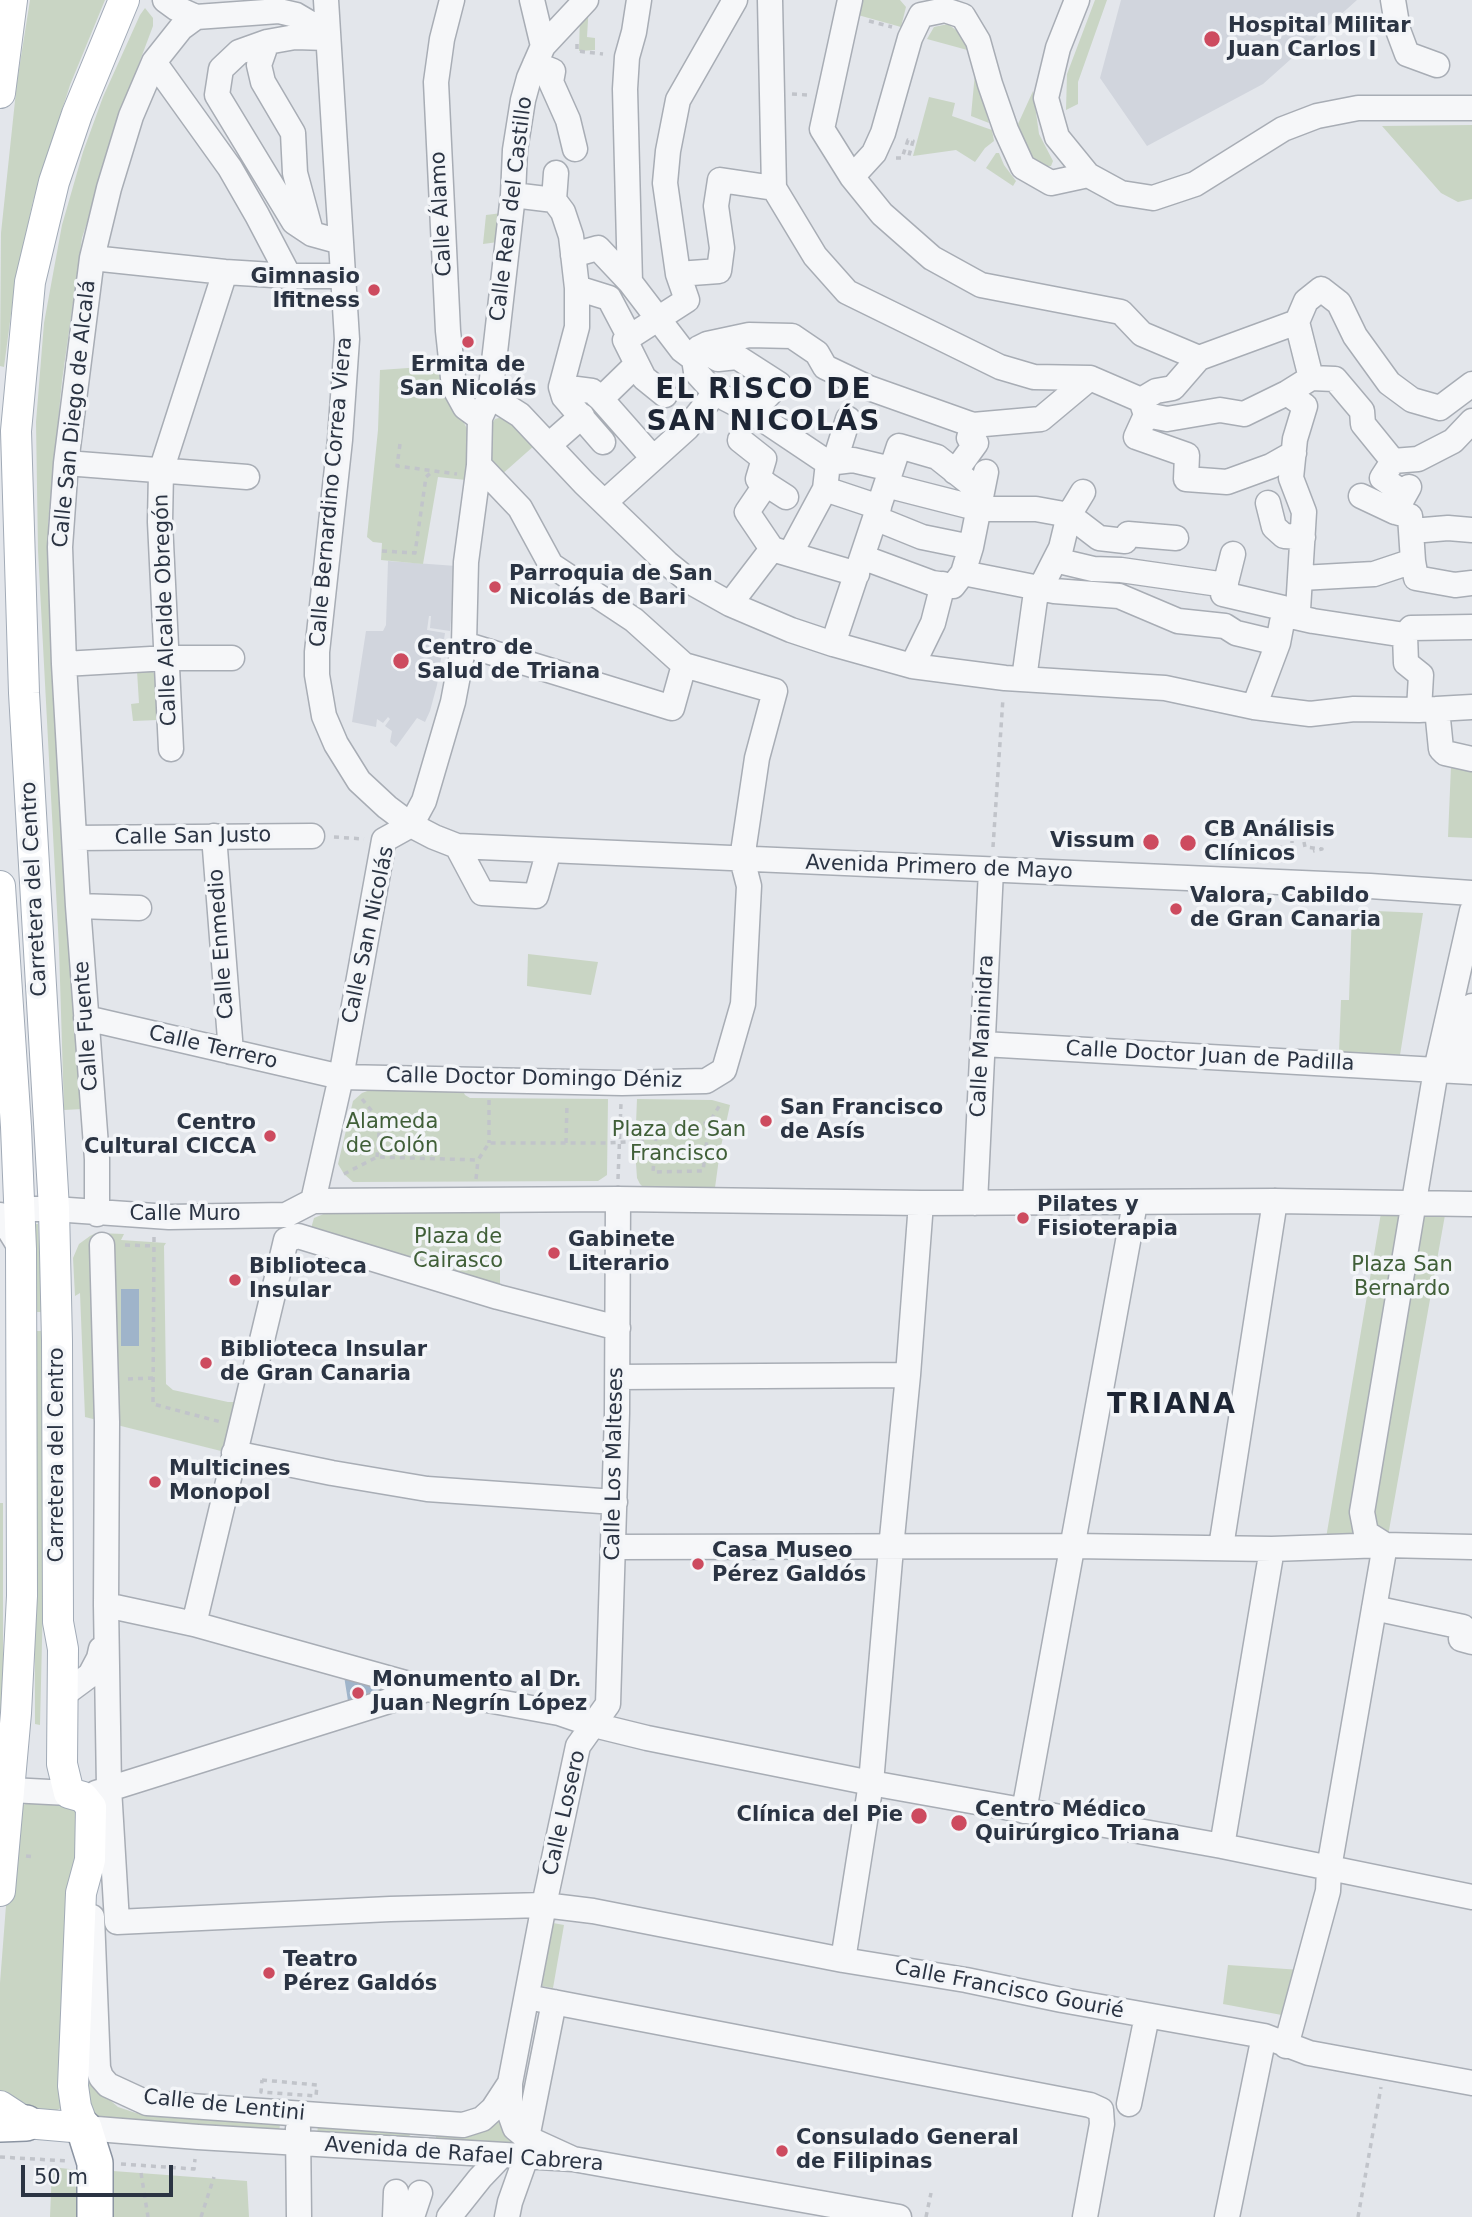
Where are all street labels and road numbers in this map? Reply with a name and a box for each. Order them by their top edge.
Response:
street label: Calle Real del Castillo [486,95,538,323]
street label: Calle Álamo [426,151,458,277]
street label: Calle San Diego de Alcalá [48,279,102,549]
street label: Calle Bernardino Correa Viera [306,336,358,648]
street label: Calle Alcalde Obregón [149,493,183,727]
street label: Carretera del Centro [17,781,53,997]
street label: Calle San Justo [115,823,271,851]
street label: Calle San Nicolás [338,844,400,1026]
street label: Avenida Primero de Mayo [805,851,1073,885]
street label: Calle Enmedio [204,868,240,1020]
street label: Calle Maninidra [966,954,1000,1118]
street label: Calle Fuente [70,960,104,1092]
street label: Calle Terrero [146,1021,280,1075]
street label: Calle Doctor Juan de Padilla [1065,1037,1355,1077]
street label: Calle Doctor Domingo Déniz [386,1064,682,1094]
street label: Calle Muro [129,1202,241,1228]
street label: Carretera del Centro [45,1347,71,1563]
street label: Calle Los Malteses [601,1367,629,1561]
street label: Calle Losero [538,1748,592,1878]
street label: Calle Francisco Gourié [892,1955,1126,2025]
street label: Calle de Lentini [142,2085,306,2127]
street label: Avenida de Rafael Cabrera [324,2133,604,2177]

